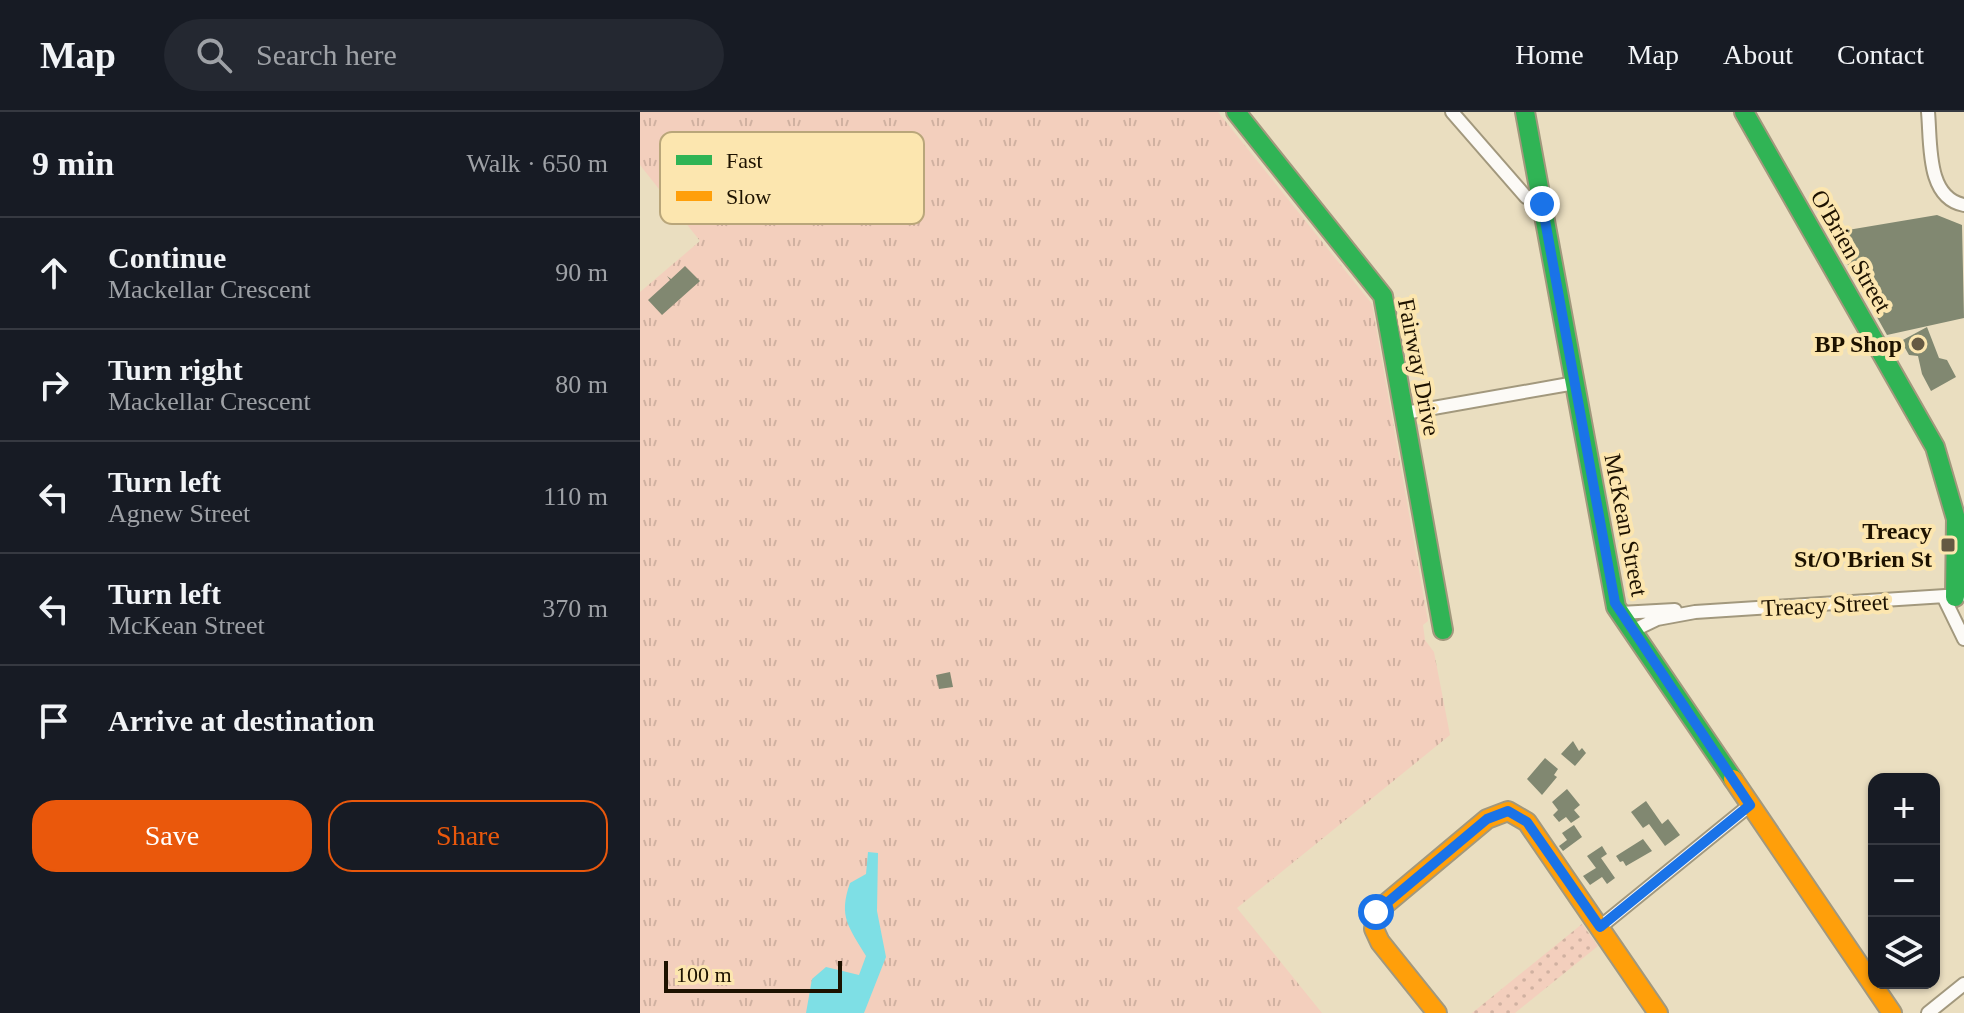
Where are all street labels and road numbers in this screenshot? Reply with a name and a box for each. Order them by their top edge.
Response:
street label: O'Brien Street [1805,185,1897,317]
street label: Fairway Drive [1393,296,1445,438]
street label: McKean Street [1599,452,1653,599]
street label: Treacy Street [1761,589,1890,621]

